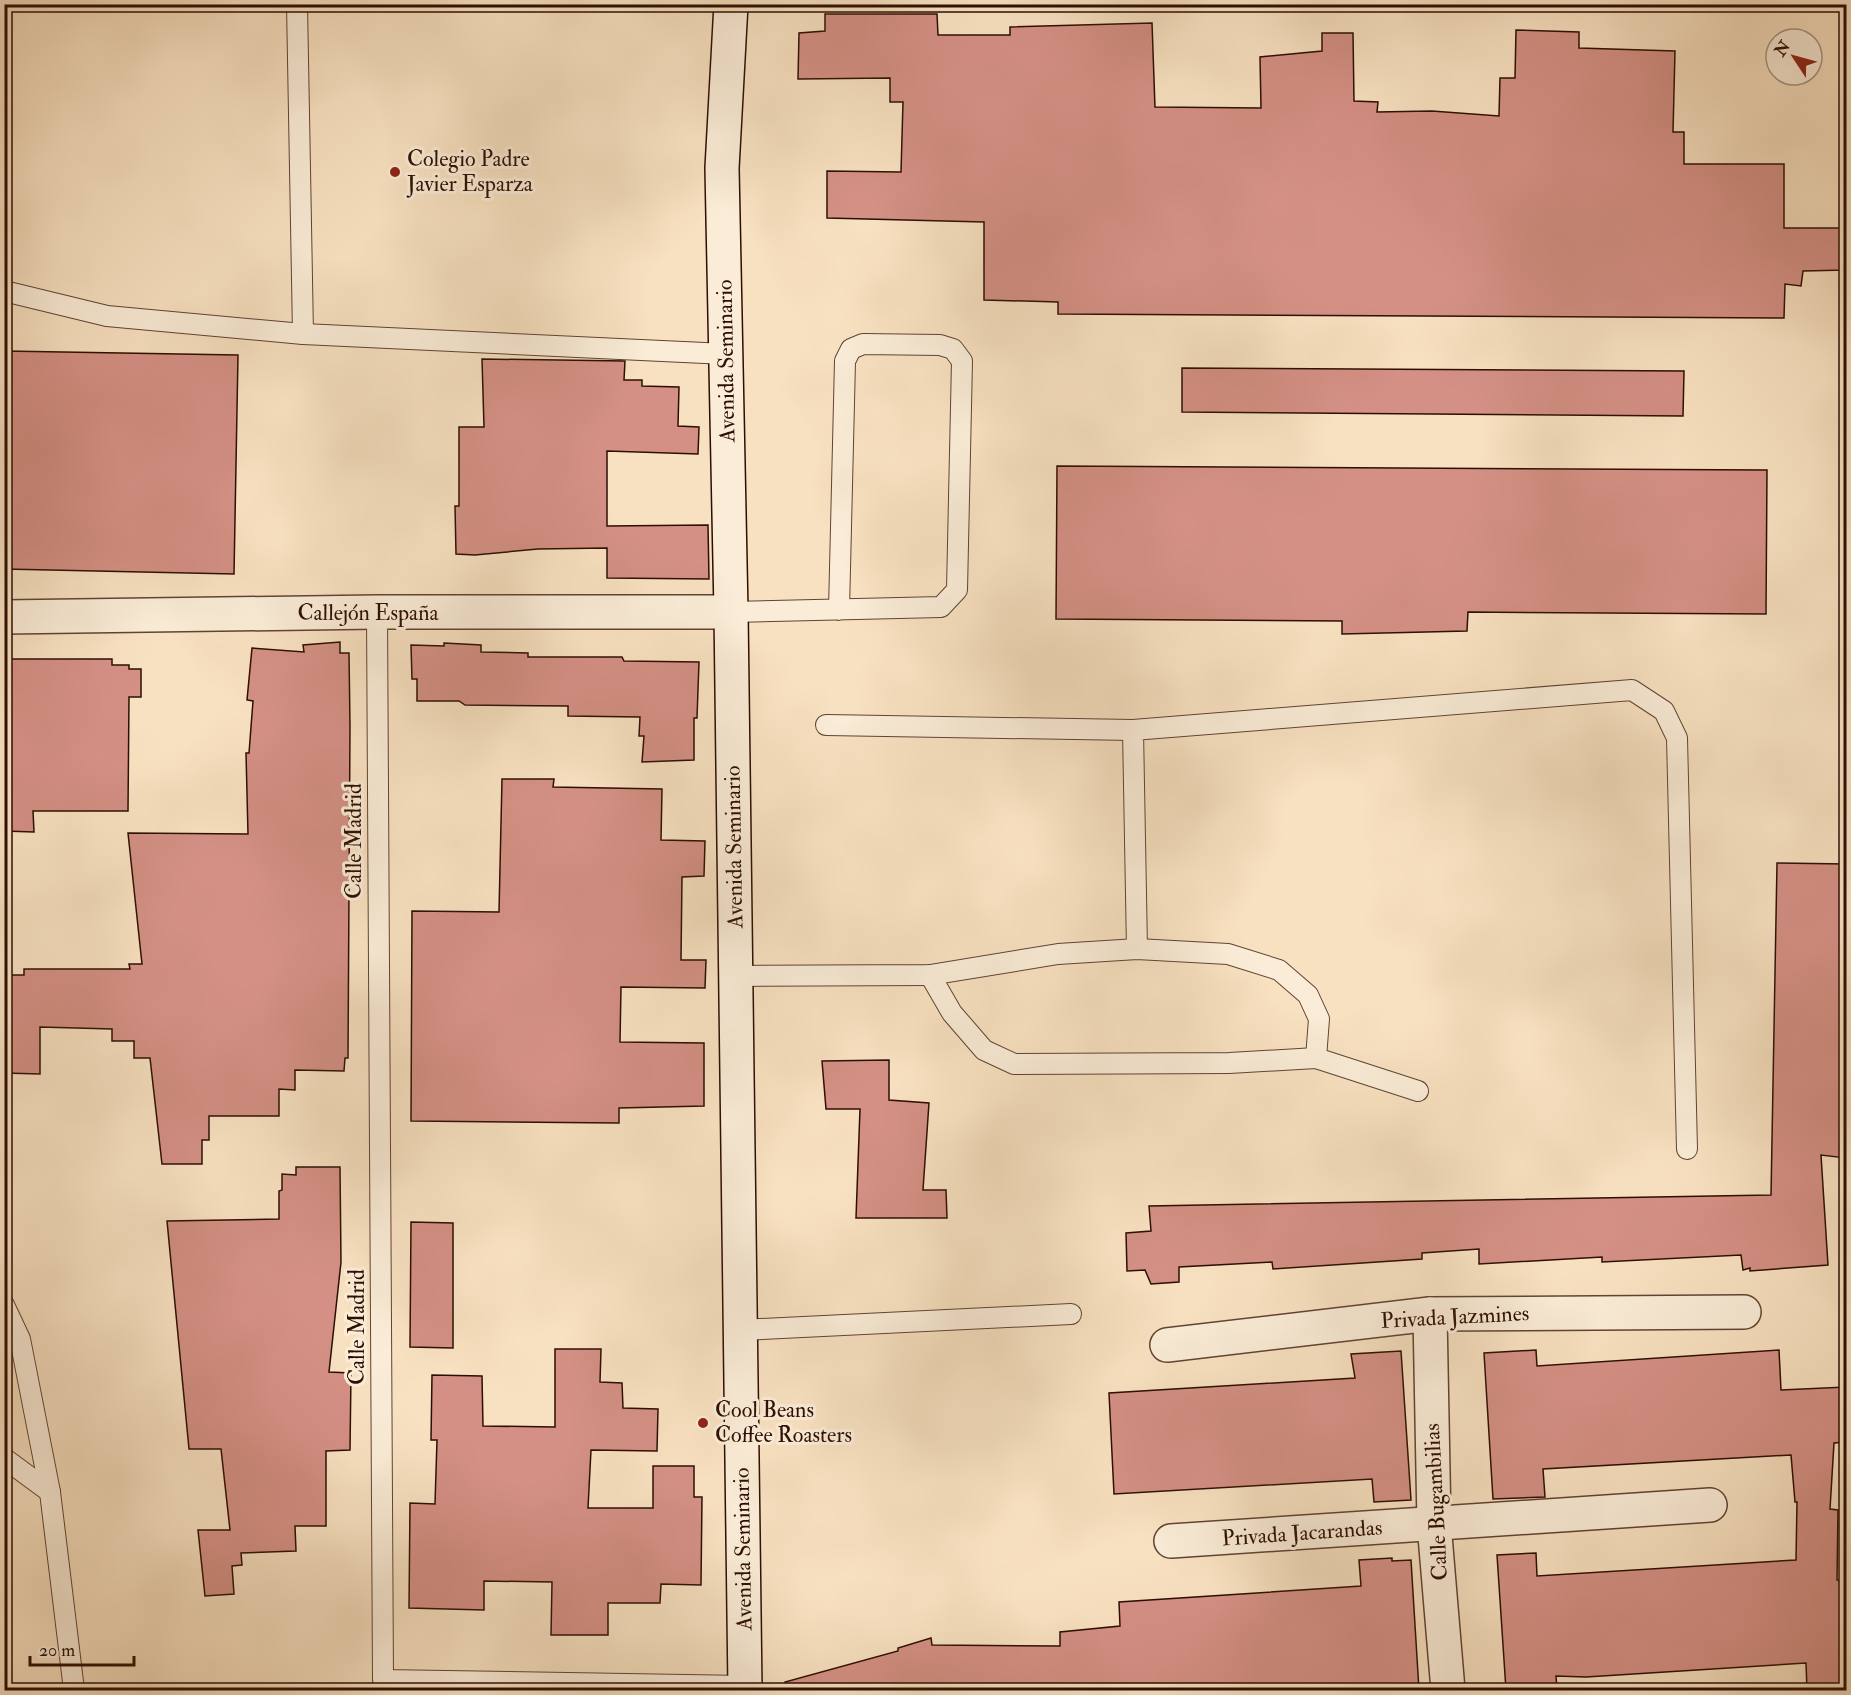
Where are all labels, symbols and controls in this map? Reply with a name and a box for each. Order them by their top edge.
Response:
north arrow [1764,27,1824,87]
text: N [1770,37,1795,61]
place label: Colegio Padre Javier Esparza [406,145,534,199]
marker: Colegio Padre Javier Esparza [388,165,402,179]
street label: Avenida Seminario [711,279,741,444]
street label: Callejón España [297,599,439,628]
street label: Avenida Seminario [719,765,749,930]
street label: Calle Madrid [340,783,368,899]
street label: Calle Madrid [343,1269,371,1385]
street label: Privada Jazmines [1380,1299,1530,1335]
place label: Cool Beans Coffee Roasters [715,1396,852,1449]
marker: Cool Beans Coffee Roasters [696,1416,710,1430]
street label: Calle Bugambilias [1418,1423,1454,1581]
street label: Avenida Seminario [728,1467,758,1632]
street label: Privada Jacarandas [1221,1513,1383,1553]
scale bar [30,1629,134,1667]
text: 20 m [39,1639,75,1662]

